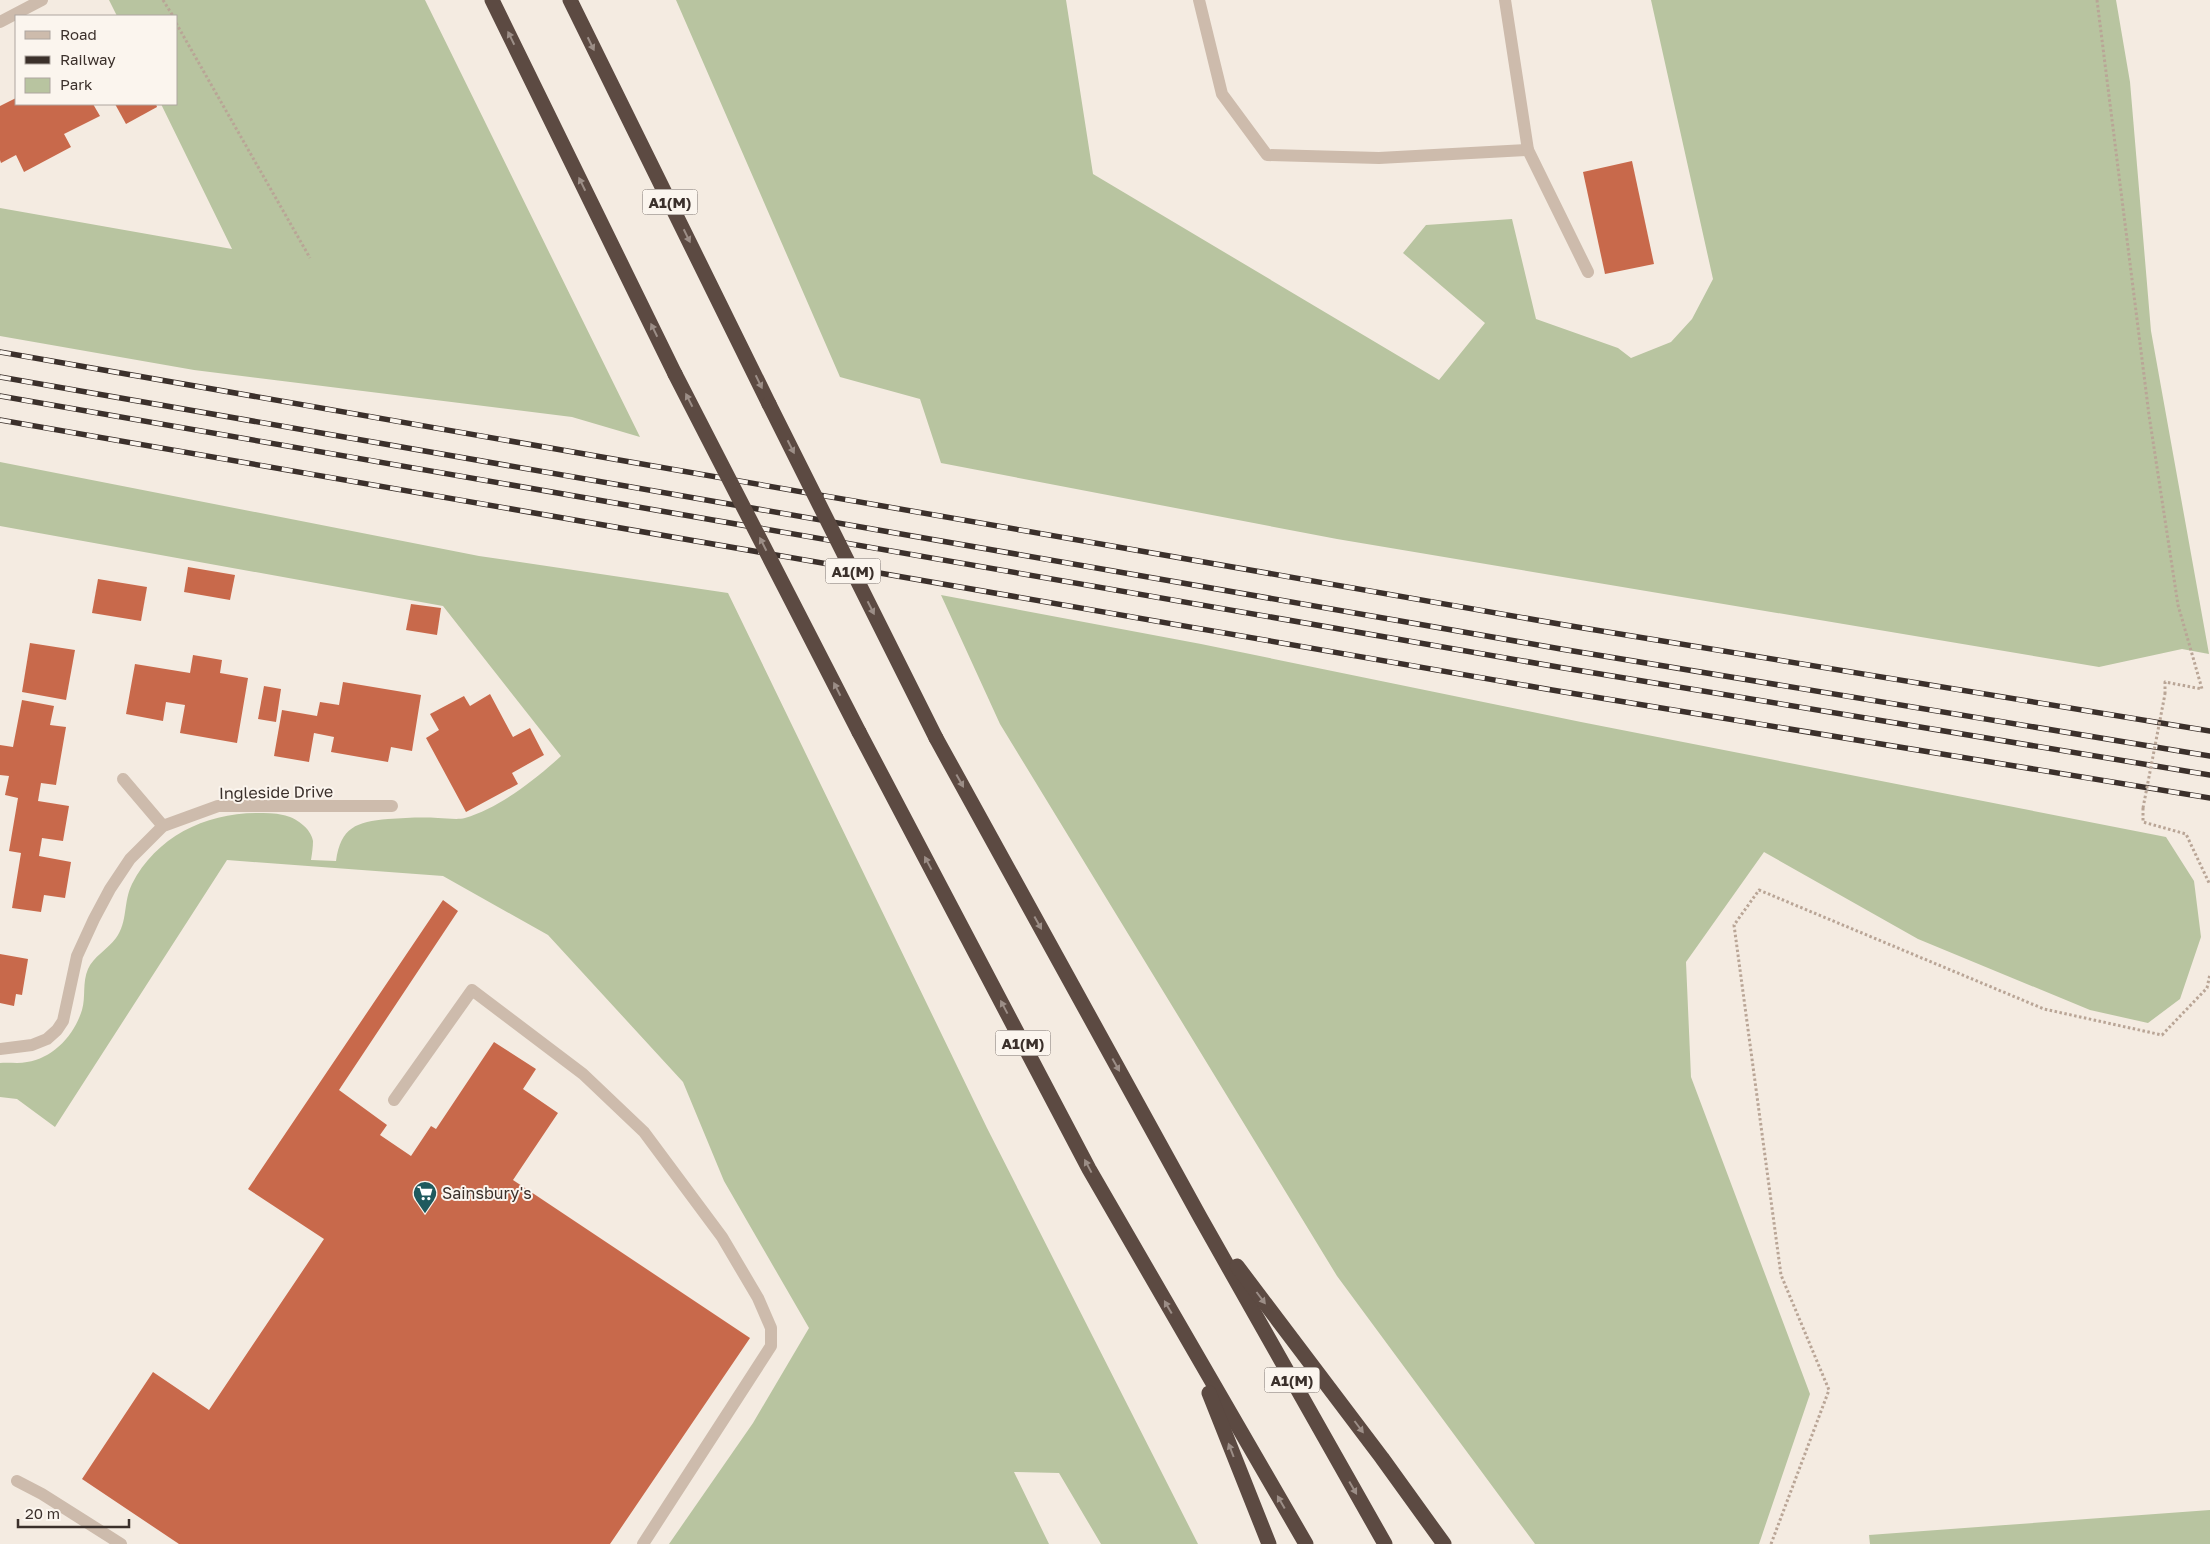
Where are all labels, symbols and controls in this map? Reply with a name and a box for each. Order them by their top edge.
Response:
legend [15,15,178,105]
text: Road [60,25,97,43]
one-way arrow [507,31,515,45]
one-way arrow [587,37,595,51]
text: Railway [60,50,116,68]
text: Park [60,75,93,93]
one-way arrow [578,177,586,191]
road number: A1(M) [642,190,698,214]
one-way arrow [683,229,691,244]
one-way arrow [650,323,658,337]
one-way arrow [755,375,763,389]
one-way arrow [685,393,693,407]
one-way arrow [787,440,795,454]
one-way arrow [759,537,767,552]
road number: A1(M) [826,558,880,584]
one-way arrow [868,601,876,615]
one-way arrow [833,682,841,696]
one-way arrow [955,774,964,787]
street label: Ingleside Drive [219,781,333,803]
one-way arrow [924,856,932,870]
one-way arrow [1034,916,1042,930]
one-way arrow [1000,1000,1008,1014]
road number: A1(M) [996,1030,1050,1056]
one-way arrow [1112,1059,1121,1072]
one-way arrow [1083,1160,1092,1173]
supermarket icon: Sainsbury's [412,1180,438,1214]
place label: Sainsbury's [442,1183,532,1203]
one-way arrow [1255,1291,1266,1304]
one-way arrow [1164,1300,1172,1315]
road number: A1(M) [1264,1368,1320,1392]
one-way arrow [1353,1420,1364,1433]
one-way arrow [1227,1442,1235,1457]
one-way arrow [1349,1480,1357,1495]
one-way arrow [1277,1495,1286,1509]
scale bar [18,1496,129,1528]
text: 20 m [25,1504,60,1522]

